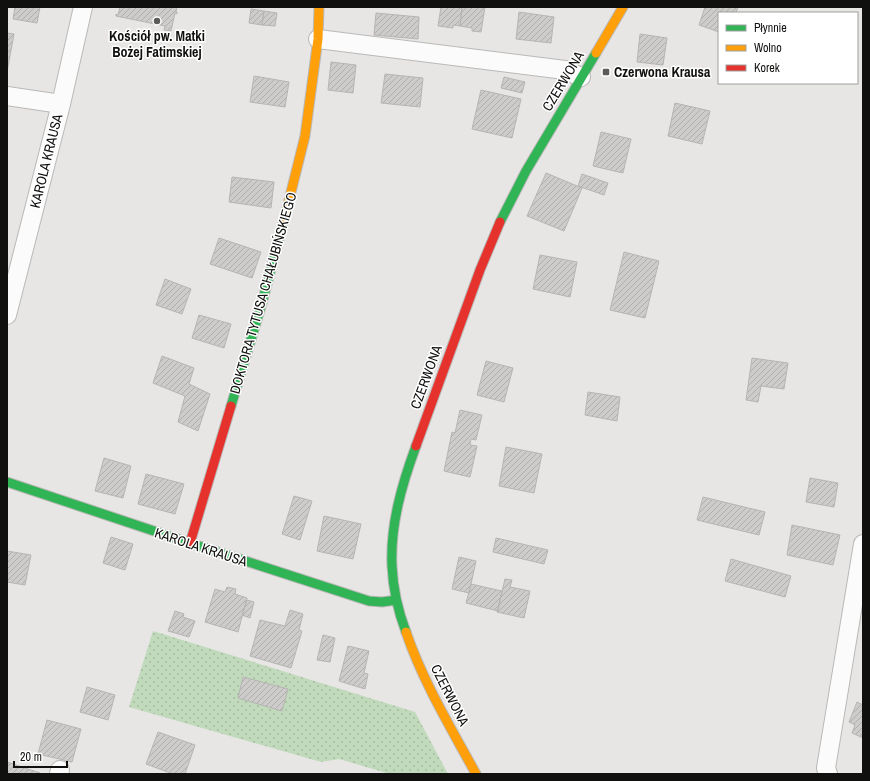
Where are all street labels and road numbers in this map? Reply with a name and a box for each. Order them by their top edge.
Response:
street label: CZERWONA [538,47,588,114]
street label: KAROLA KRAUSA [26,112,66,210]
street label: DOKTORA TYTUSA CHAŁUBIŃSKIEGO [226,190,300,396]
street label: CZERWONA [406,342,446,411]
street label: KAROLA KRAUSA [152,524,250,571]
street label: CZERWONA [427,661,473,729]

